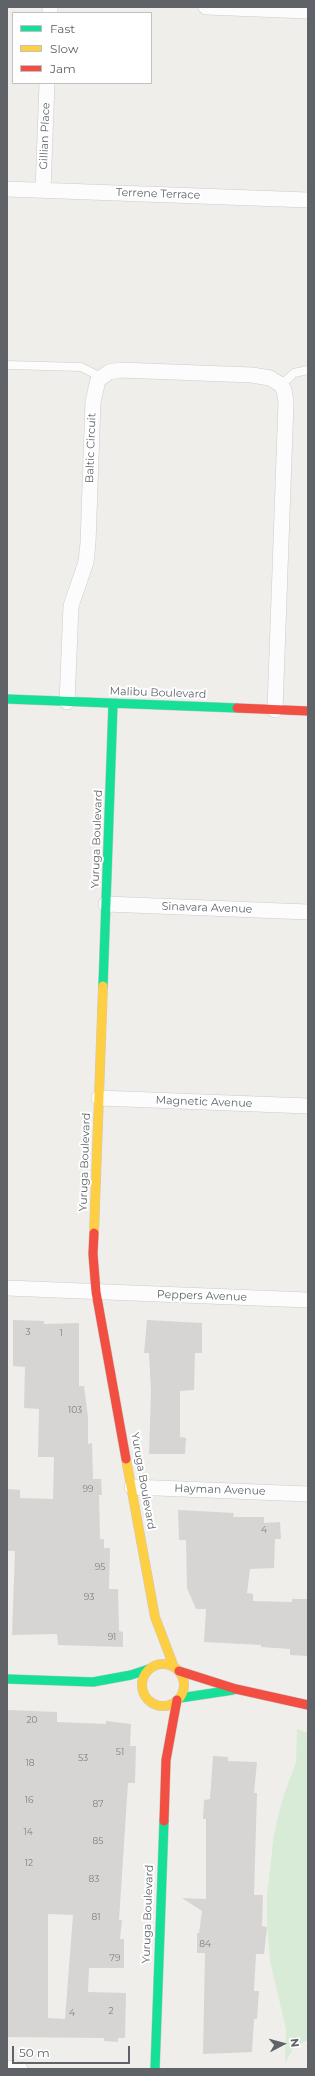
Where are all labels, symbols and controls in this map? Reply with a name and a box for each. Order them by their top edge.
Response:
legend [12,12,152,84]
text: Fast [50,21,75,36]
text: Slow [50,41,79,56]
text: Jam [50,61,76,76]
street label: Gillian Place [37,102,53,170]
street label: Terrene Terrace [116,186,200,202]
street label: Baltic Circuit [83,413,99,483]
street label: Malibu Boulevard [109,685,207,701]
street label: Yuruga Boulevard [89,789,105,889]
street label: Sinavara Avenue [161,900,253,916]
street label: Magnetic Avenue [155,1094,253,1110]
street label: Yuruga Boulevard [77,1112,93,1212]
street label: Peppers Avenue [157,1288,247,1304]
house number: 3 [25,1327,31,1337]
house number: 1 [59,1328,63,1338]
house number: 103 [68,1405,82,1415]
street label: Yuruga Boulevard [128,1431,158,1531]
street label: Hayman Avenue [174,1482,266,1498]
house number: 99 [83,1484,93,1494]
house number: 4 [261,1525,267,1535]
house number: 95 [95,1562,105,1572]
house number: 93 [84,1592,94,1602]
house number: 91 [108,1632,116,1642]
house number: 20 [26,1715,38,1725]
house number: 51 [116,1747,124,1757]
house number: 53 [78,1753,88,1763]
house number: 18 [26,1758,34,1768]
house number: 16 [25,1795,33,1805]
house number: 87 [92,1799,104,1809]
house number: 14 [23,1827,33,1837]
house number: 85 [93,1836,103,1846]
house number: 12 [25,1858,33,1868]
street label: Yuruga Boulevard [140,1864,156,1964]
house number: 83 [89,1874,99,1884]
house number: 81 [92,1912,100,1922]
house number: 84 [199,1939,211,1949]
house number: 79 [110,1953,120,1963]
house number: 2 [108,2006,114,2016]
house number: 4 [69,2008,75,2018]
north arrow [263,2024,303,2064]
scale bar [14,2038,132,2064]
text: N [288,2038,302,2048]
text: 50 m [19,2045,50,2060]

